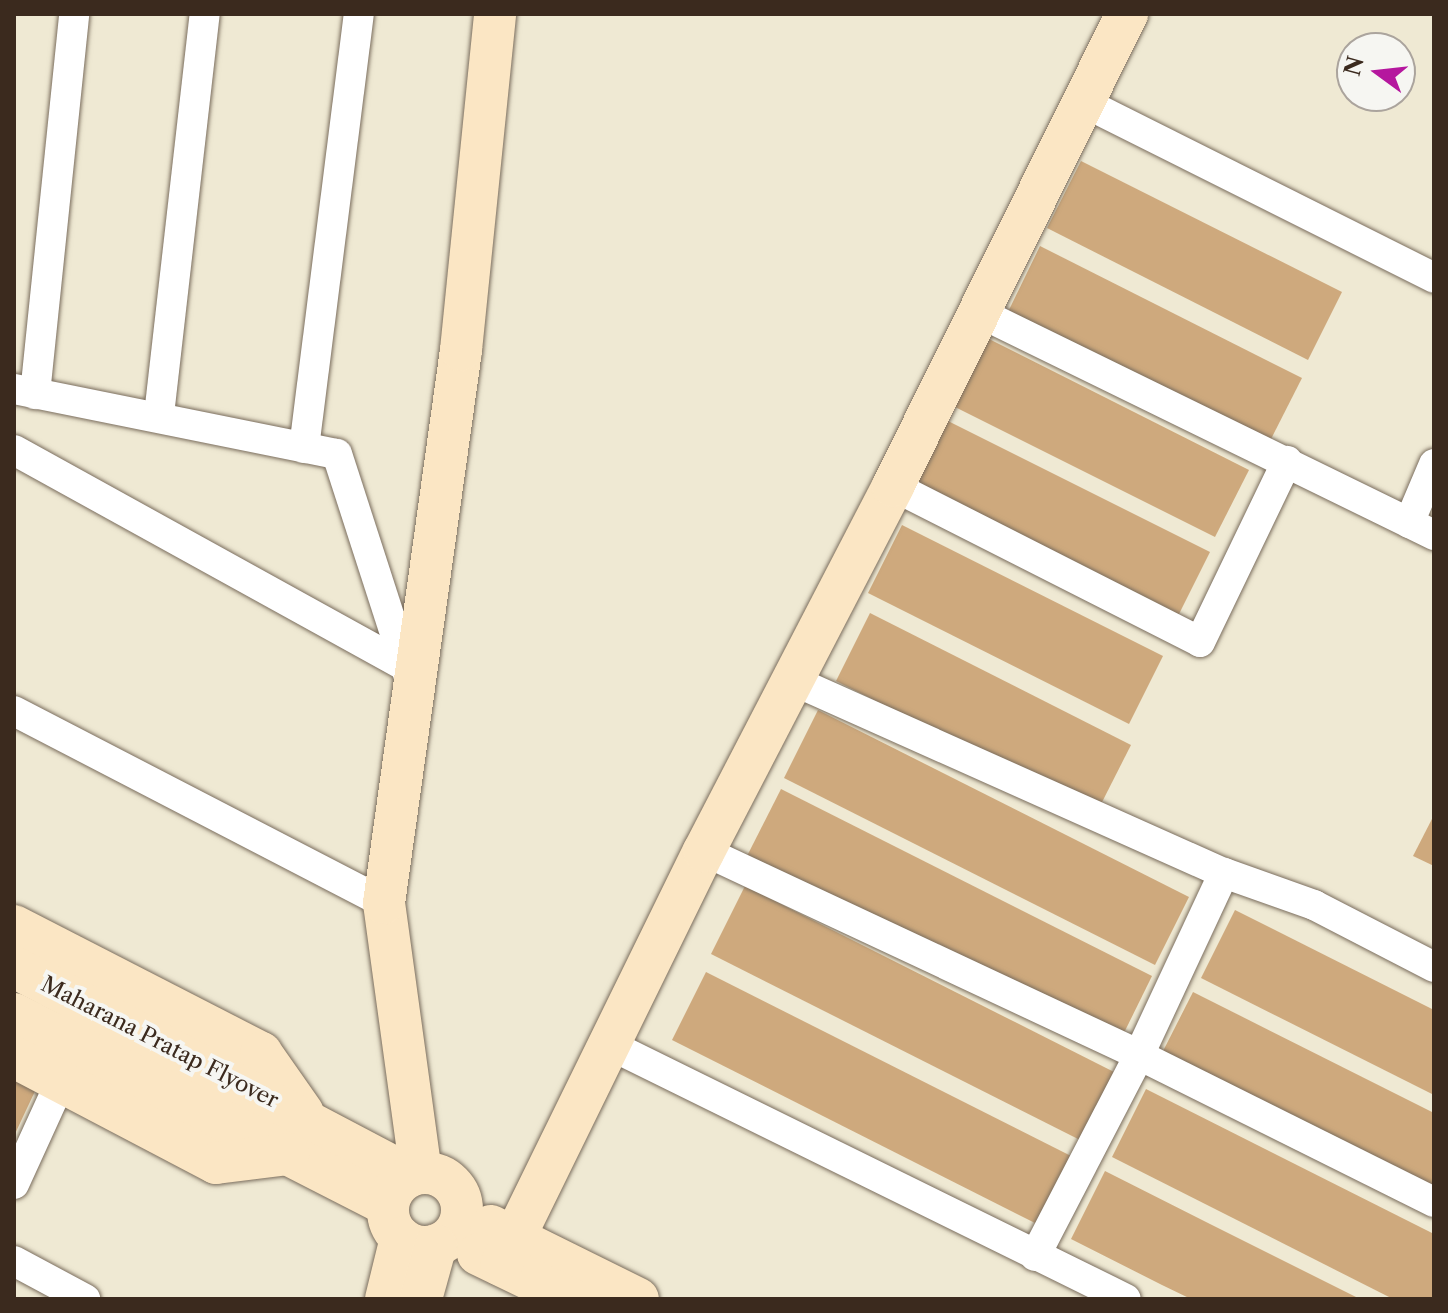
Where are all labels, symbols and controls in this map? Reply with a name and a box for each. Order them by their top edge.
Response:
north arrow [1336,32,1416,112]
text: N [1339,53,1370,79]
street label: Maharana Pratap Flyover [37,971,283,1113]

